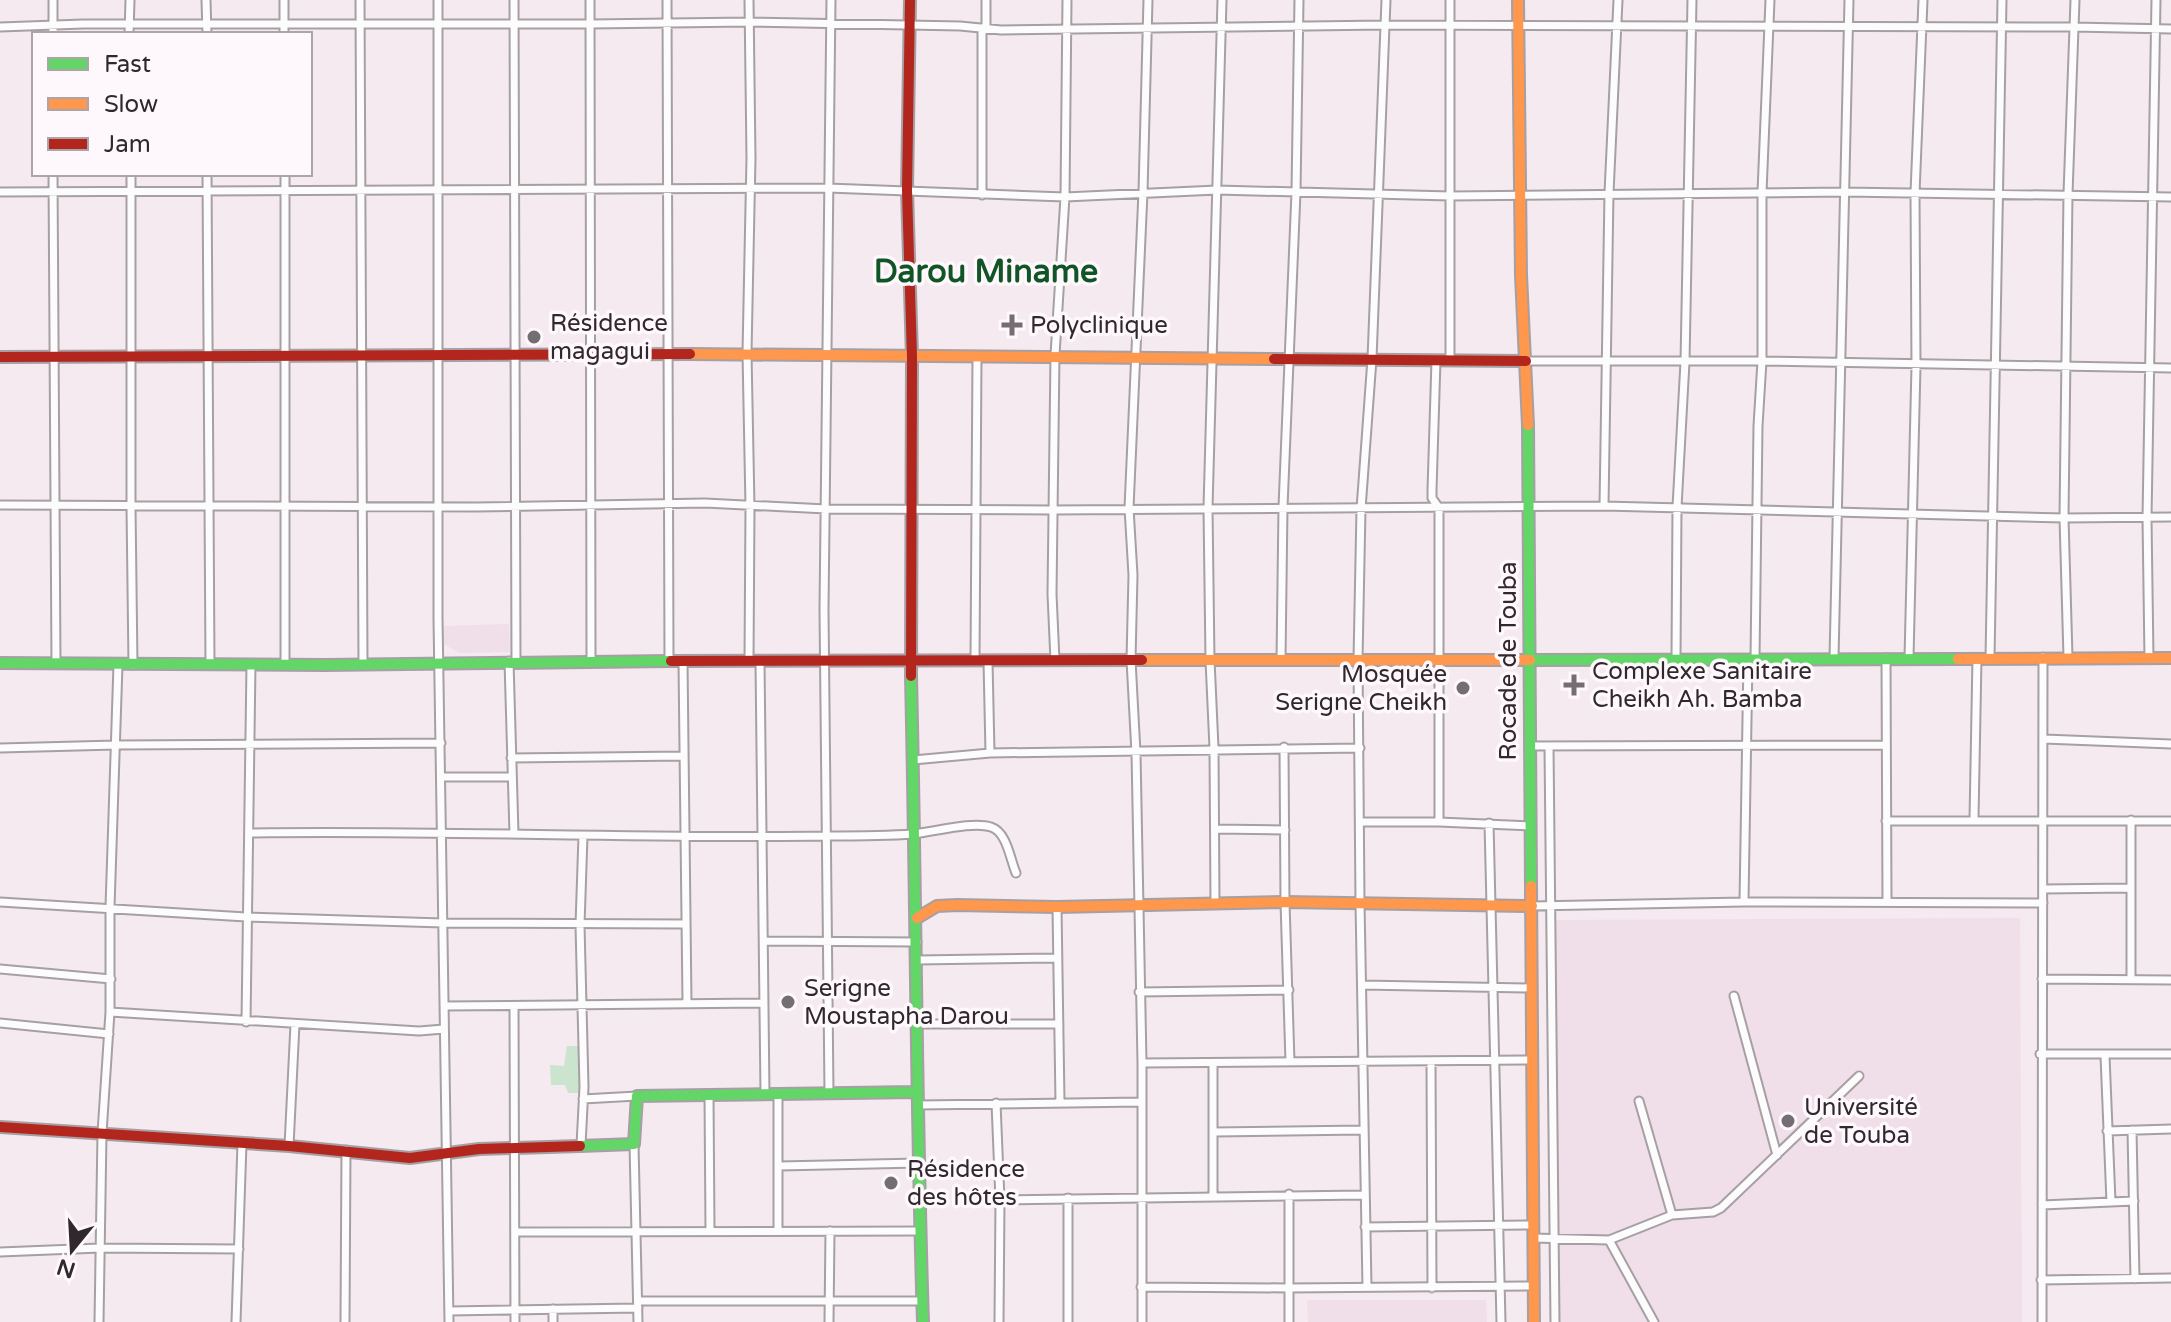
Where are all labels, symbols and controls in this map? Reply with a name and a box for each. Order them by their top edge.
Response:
legend [32,32,312,176]
text: Fast [104,50,151,79]
text: Slow [104,90,158,119]
text: Jam [104,130,151,159]
district label: Darou Miname [874,253,1098,291]
place label: Résidence magagui [550,309,668,366]
place label: Polyclinique [1030,311,1168,340]
marker: Polyclinique [1001,314,1023,336]
marker: Résidence magagui [525,328,543,346]
street label: Rocade de Touba [1494,562,1523,760]
place label: Complexe Sanitaire Cheikh Ah. Bamba [1592,657,1812,714]
place label: Mosquée Serigne Cheikh [1275,660,1447,717]
marker: Complexe Sanitaire Cheikh Ah. Bamba [1563,674,1585,696]
marker: Mosquée Serigne Cheikh [1454,679,1472,697]
place label: Serigne Moustapha Darou [804,974,1009,1031]
marker: Serigne Moustapha Darou [779,993,797,1011]
place label: Université de Touba [1804,1093,1918,1150]
marker: Université de Touba [1779,1112,1797,1130]
place label: Résidence des hôtes [907,1155,1025,1212]
marker: Résidence des hôtes [882,1174,900,1192]
north arrow [32,1210,112,1290]
text: N [54,1253,79,1283]

